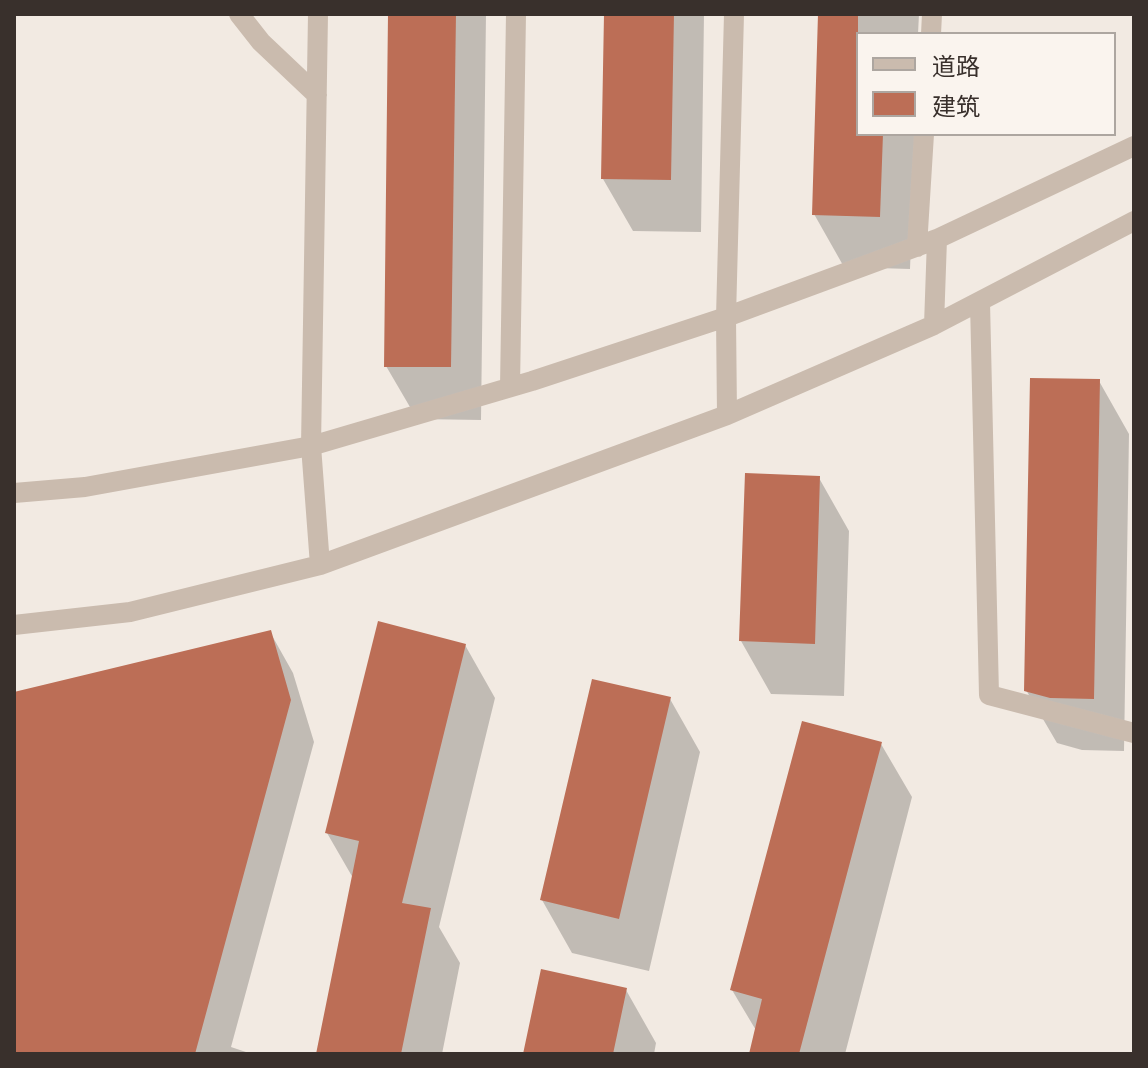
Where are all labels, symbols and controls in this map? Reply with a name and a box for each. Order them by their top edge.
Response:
legend [856,32,1116,136]
text: 道路 [932,52,980,80]
text: 建筑 [932,92,980,120]

